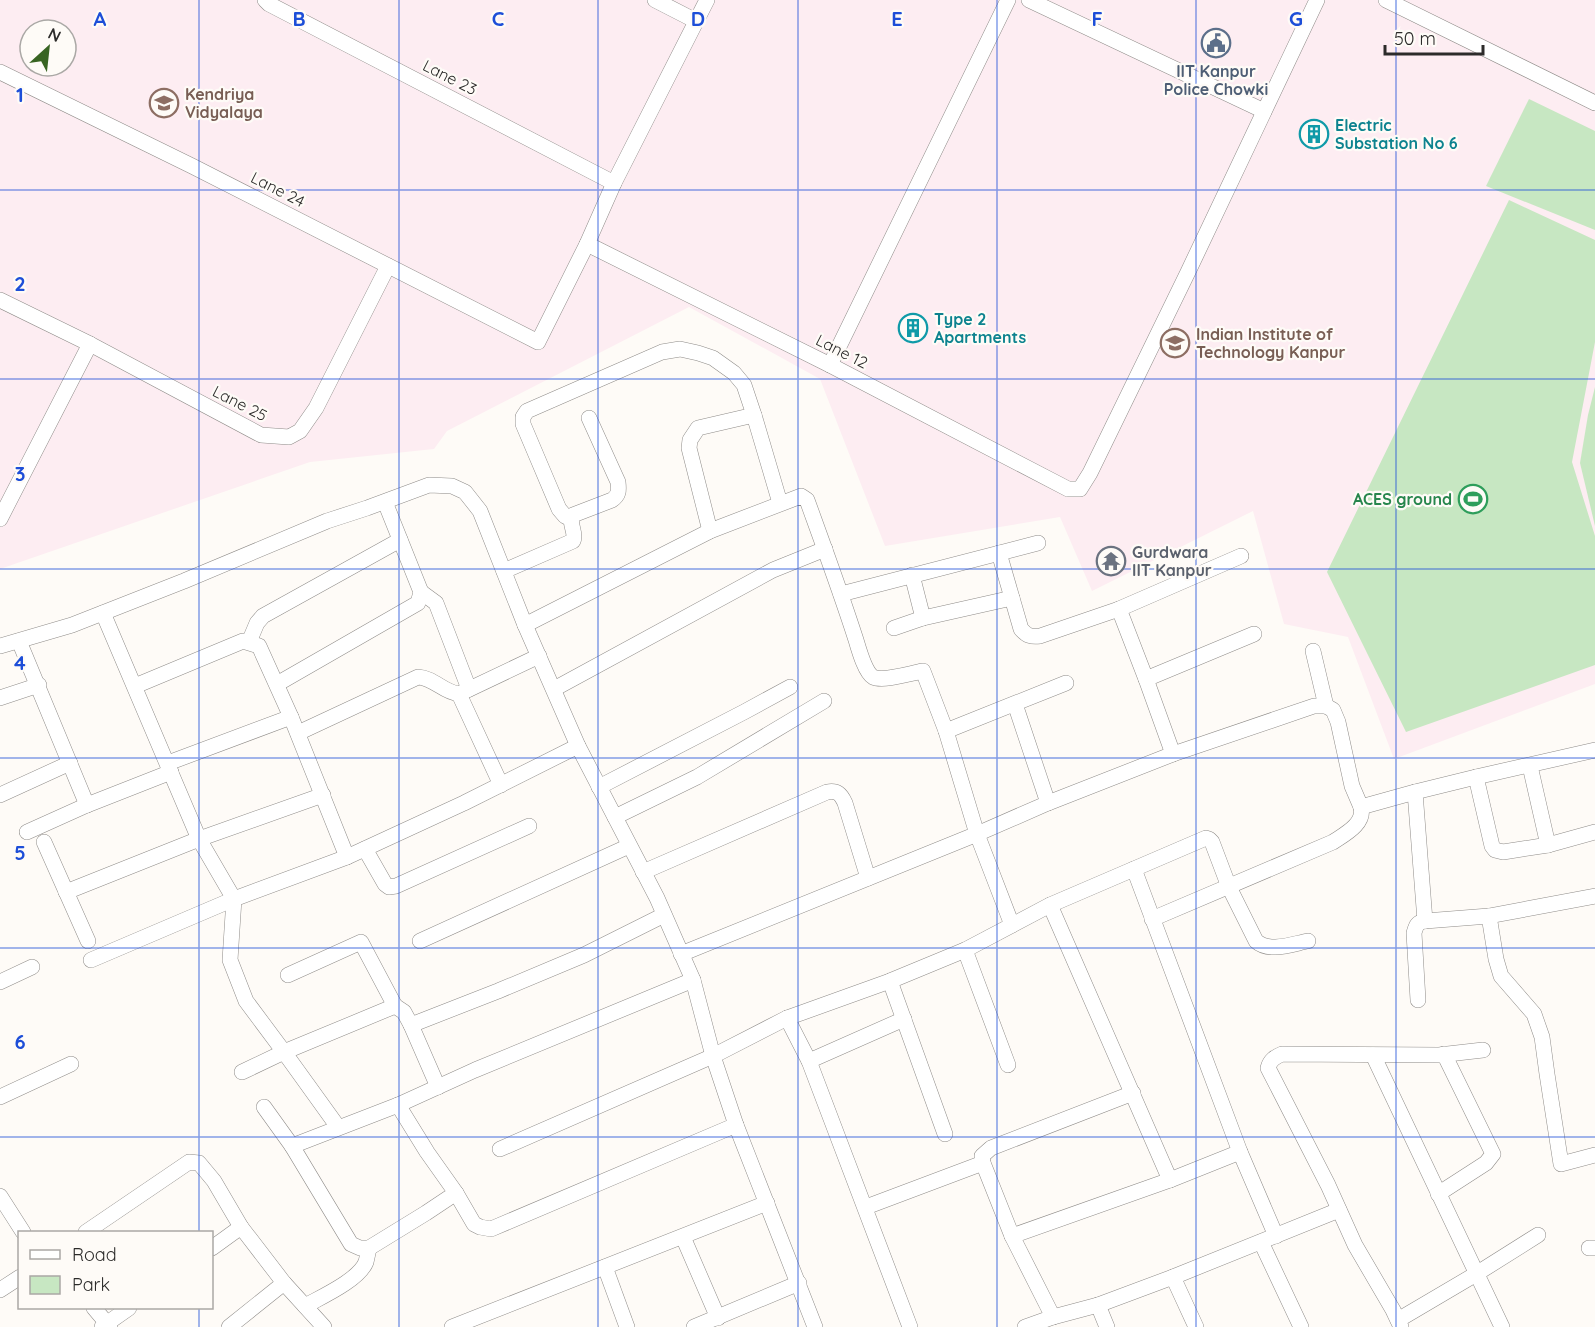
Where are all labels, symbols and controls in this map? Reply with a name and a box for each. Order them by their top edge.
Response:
text: A [94,6,107,31]
text: B [292,6,306,31]
text: C [492,6,505,31]
text: D [691,6,705,31]
text: E [891,6,903,31]
text: F [1091,6,1103,31]
text: G [1289,6,1303,31]
north arrow [18,18,78,78]
scale bar [1385,18,1482,56]
text: N [45,23,65,46]
public building icon: IIT Kanpur Police Chowki [1200,27,1232,59]
text: 50 m [1394,27,1436,50]
street label: Lane 23 [420,55,480,99]
place label: IIT Kanpur Police Chowki [1164,61,1268,99]
text: 1 [16,82,24,107]
place label: Kendriya Vidyalaya [185,84,263,122]
school or university icon: Kendriya Vidyalaya [148,87,180,119]
place label: Electric Substation No 6 [1335,115,1458,153]
building icon: Electric Substation No 6 [1298,118,1330,150]
street label: Lane 24 [248,167,308,211]
text: 2 [14,271,26,296]
place label: Type 2 Apartments [934,309,1026,347]
building icon: Type 2 Apartments [897,312,929,344]
place label: Indian Institute of Technology Kanpur [1196,324,1345,362]
school or university icon: Indian Institute of Technology Kanpur [1159,327,1191,359]
street label: Lane 12 [813,329,871,373]
street label: Lane 25 [209,381,271,425]
text: 3 [15,461,25,486]
sports icon: ACES ground [1457,483,1489,515]
place label: ACES ground [1353,489,1452,509]
place label: Gurdwara IIT Kanpur [1132,542,1212,580]
temple icon: Gurdwara IIT Kanpur [1095,545,1127,577]
text: 4 [14,650,26,675]
text: 5 [14,840,26,865]
text: 6 [14,1029,26,1054]
legend [18,1231,213,1309]
text: Road [72,1243,117,1266]
text: Park [72,1273,110,1296]

